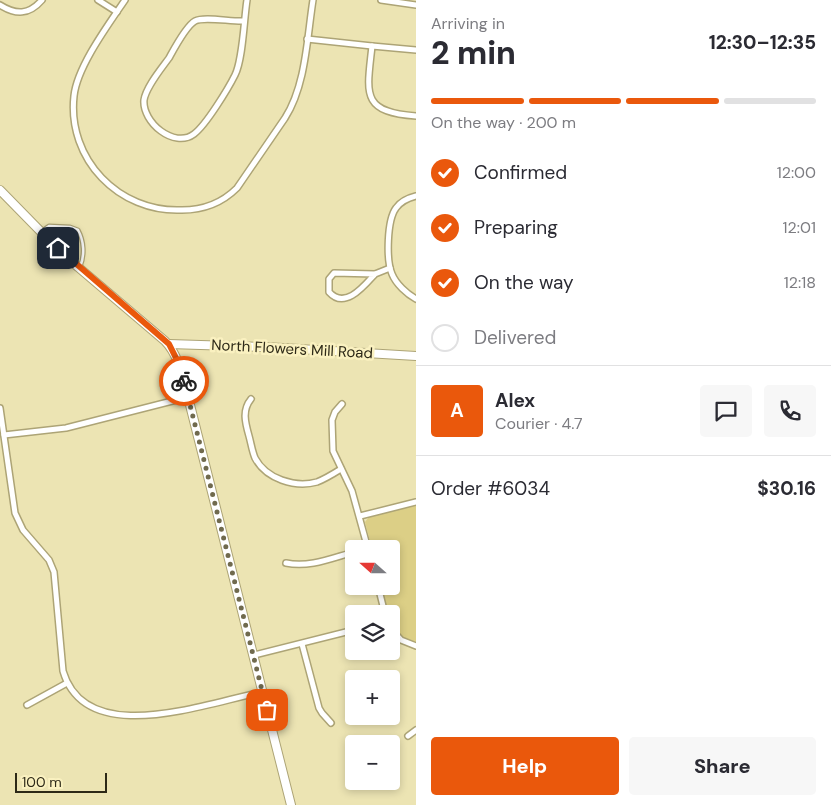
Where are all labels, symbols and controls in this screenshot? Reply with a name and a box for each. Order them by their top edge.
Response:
text: Arriving in [431,13,505,34]
text: 12:30–12:35 [709,30,816,55]
text: 2 min [431,32,516,74]
text: On the way · 200 m [431,112,576,133]
icon: check [431,159,459,187]
text: Confirmed [474,160,567,185]
text: 12:00 [777,162,816,183]
icon: check [431,214,459,242]
text: Preparing [474,215,558,240]
text: 12:01 [783,217,816,238]
pin [37,227,79,269]
icon: home [44,234,72,262]
icon: check [431,269,459,297]
text: On the way [474,270,574,295]
text: 12:18 [784,272,816,293]
text: Delivered [474,325,556,350]
street label: North Flowers Mill Road [211,335,373,363]
courier [159,356,209,406]
icon: bike [170,367,198,395]
button: chat [700,385,752,437]
button: phone [764,385,816,437]
text: Alex [495,388,535,413]
text: A [450,398,464,423]
text: Courier · 4.7 [495,413,583,434]
text: Order #6034 [431,476,550,501]
text: $30.16 [757,476,816,501]
north arrow [345,540,400,595]
map controls [345,540,400,790]
button: layers [345,605,400,660]
button: + [345,670,400,725]
pin [246,689,288,731]
icon: bag [253,696,281,724]
button: − [345,735,400,790]
button: Help [431,737,619,795]
button: Share [629,737,816,795]
scale bar [15,770,108,793]
text: 100 m [22,773,62,791]

